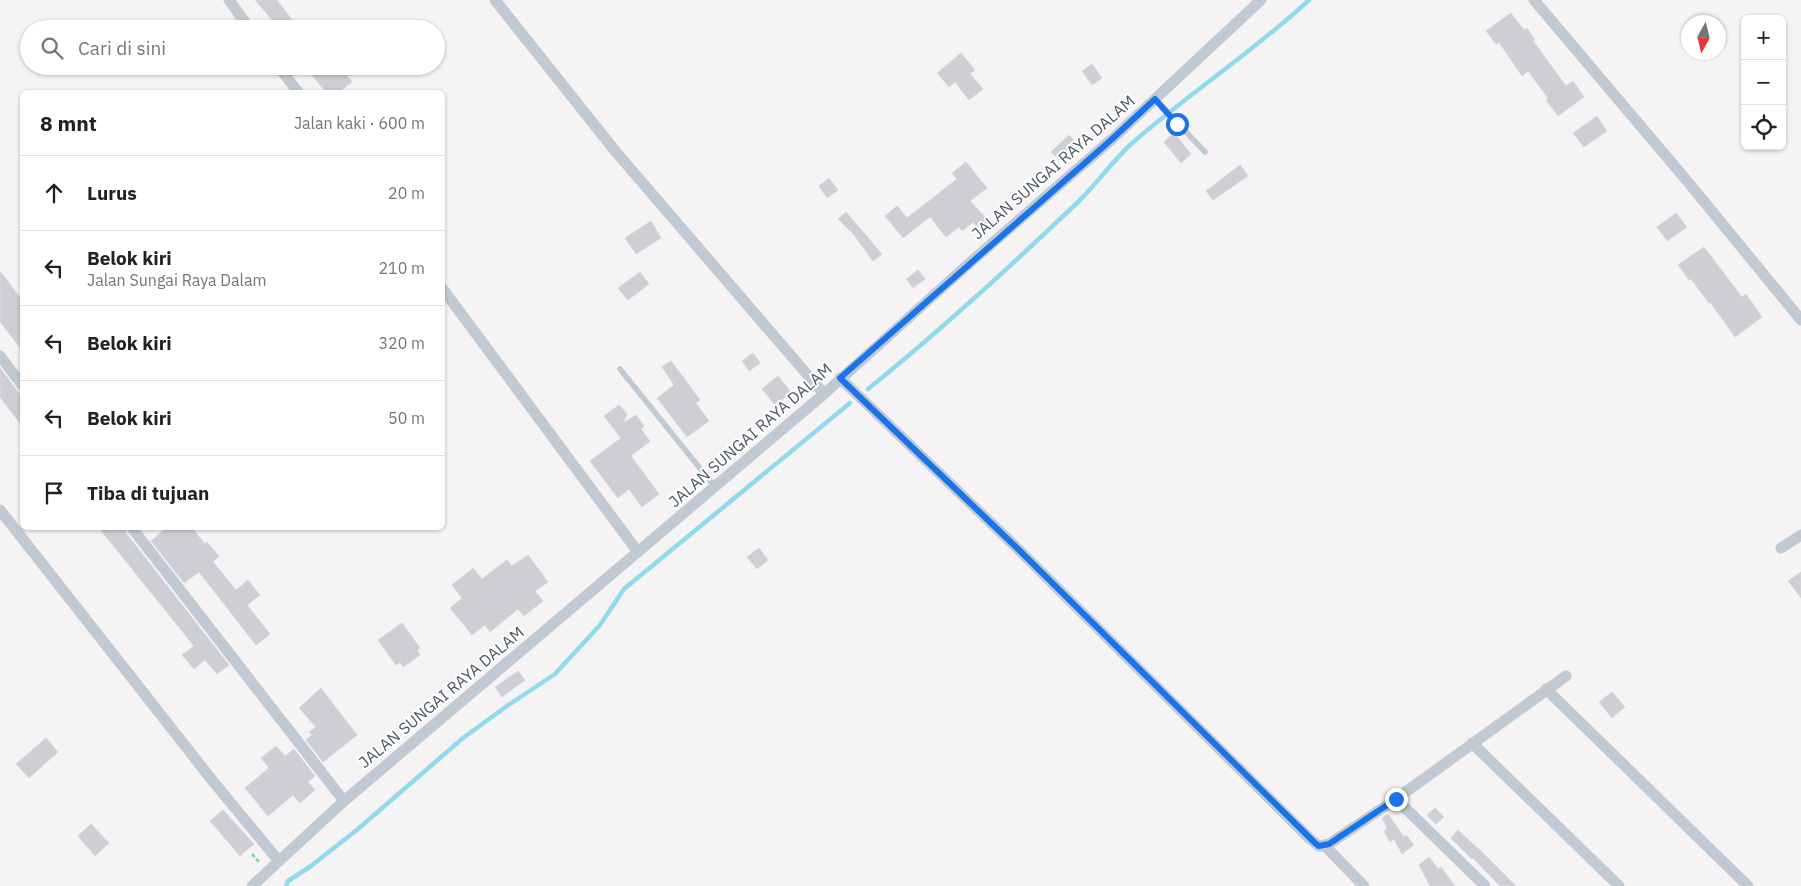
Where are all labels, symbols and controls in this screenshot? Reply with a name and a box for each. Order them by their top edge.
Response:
north arrow [1681,15,1726,60]
map controls [1741,15,1786,150]
button: + [1741,15,1786,60]
search box [20,20,445,75]
icon: search [38,34,66,62]
text: Cari di sini [78,36,166,60]
button: − [1741,60,1786,105]
street label: JALAN SUNGAI RAYA DALAM [967,91,1139,243]
button: locate [1741,105,1786,150]
text: 8 mnt [40,109,97,137]
text: Jalan kaki · 600 m [294,113,425,133]
route start [1166,113,1189,136]
icon: ahead [40,179,68,207]
text: Lurus [87,181,137,205]
text: 20 m [388,183,425,203]
text: Belok kiri [87,246,172,270]
icon: left [40,254,68,282]
text: 210 m [378,258,425,278]
text: Jalan Sungai Raya Dalam [87,270,266,290]
icon: left [40,329,68,357]
text: Belok kiri [87,331,172,355]
text: 320 m [378,333,425,353]
street label: JALAN SUNGAI RAYA DALAM [664,359,836,511]
icon: left [40,404,68,432]
text: Belok kiri [87,406,172,430]
text: 50 m [388,408,425,428]
icon: arrive [40,479,68,507]
text: Tiba di tujuan [87,481,209,505]
street label: JALAN SUNGAI RAYA DALAM [354,622,528,772]
route end [1385,788,1408,811]

